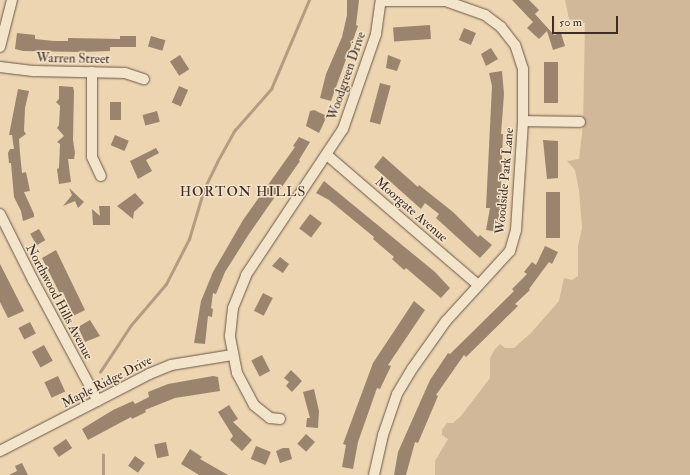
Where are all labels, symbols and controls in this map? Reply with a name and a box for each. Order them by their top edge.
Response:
scale bar [554,8,620,34]
text: 50 m [559,15,582,30]
street label: Woodgreen Drive [325,30,369,122]
street label: Warren Street [36,51,110,67]
street label: Woodside Park Lane [493,127,517,235]
street label: Moorgate Avenue [371,174,451,246]
district label: HORTON HILLS [180,184,306,200]
street label: Northwood Hills Avenue [22,242,96,362]
street label: Maple Ridge Drive [59,353,155,411]

